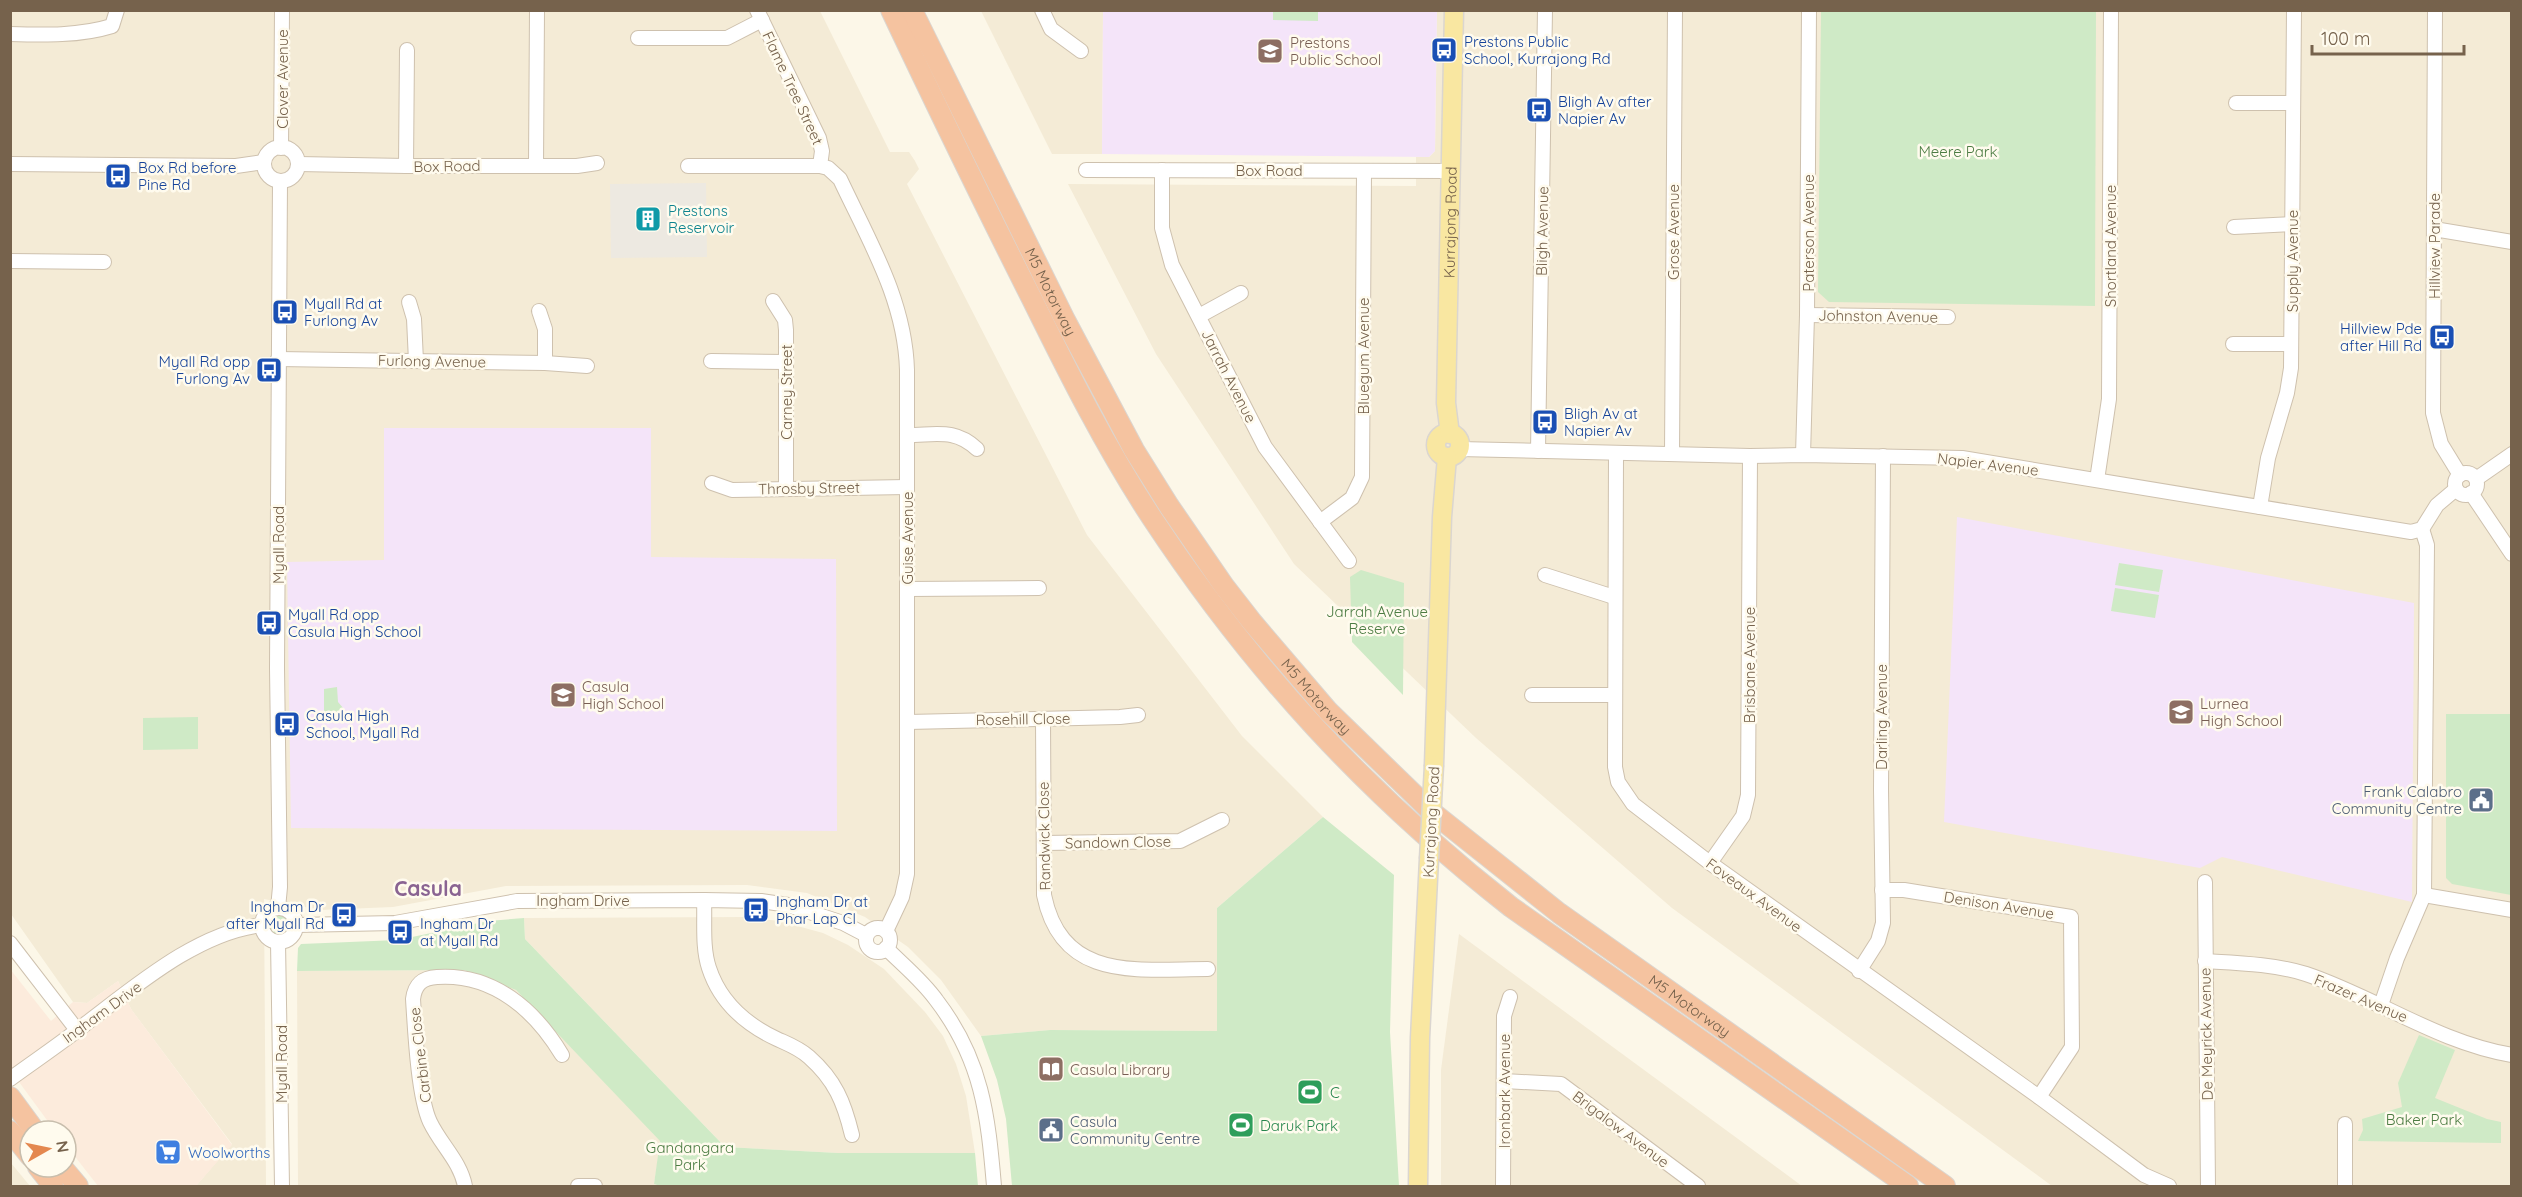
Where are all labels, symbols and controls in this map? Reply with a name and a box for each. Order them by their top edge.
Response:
scale bar [2312,18,2464,56]
text: 100 m [2321,27,2370,50]
street label: Flame Tree Street [758,28,828,148]
street label: Clover Avenue [273,29,292,129]
place label: Prestons Public School, Kurrajong Rd [1464,32,1611,68]
place label: Prestons Public School [1290,33,1381,69]
bus stop icon: Prestons Public School, Kurrajong Rd [1429,35,1459,65]
school or university icon: Prestons Public School [1255,36,1285,66]
place label: Bligh Av after Napier Av [1558,92,1652,128]
bus stop icon: Bligh Av after Napier Av [1524,95,1554,125]
park label: Meere Park [1918,142,1998,161]
street label: Box Road [413,156,481,176]
place label: Box Rd before Pine Rd [138,158,237,194]
bus stop icon: Box Rd before Pine Rd [103,161,133,191]
street label: Box Road [1235,161,1303,180]
street label: Kurrajong Road [1439,166,1460,278]
street label: Paterson Avenue [1799,174,1818,292]
street label: Grose Avenue [1664,184,1683,280]
street label: Shortland Avenue [2101,185,2120,307]
street label: Bligh Avenue [1532,186,1552,276]
street label: Hillview Parade [2425,193,2444,299]
place label: Prestons Reservoir [668,201,735,237]
building icon: Prestons Reservoir [633,204,663,234]
street label: Supply Avenue [2283,210,2302,312]
street label: M5 Motorway [1021,244,1081,339]
place label: Myall Rd at Furlong Av [304,294,382,330]
bus stop icon: Myall Rd at Furlong Av [270,297,300,327]
street label: Bluegum Avenue [1354,298,1373,414]
street label: Johnston Avenue [1818,305,1938,327]
place label: Hillview Pde after Hill Rd [2340,319,2422,355]
bus stop icon: Hillview Pde after Hill Rd [2427,322,2457,352]
street label: Jarrah Avenue [1197,326,1261,426]
street label: Carney Street [777,344,796,440]
street label: Furlong Avenue [378,351,486,371]
place label: Myall Rd opp Furlong Av [159,352,250,388]
bus stop icon: Myall Rd opp Furlong Av [254,355,284,385]
place label: Bligh Av at Napier Av [1564,404,1638,440]
bus stop icon: Bligh Av at Napier Av [1530,407,1560,437]
street label: Napier Avenue [1936,448,2040,480]
street label: Throsby Street [758,478,860,498]
street label: Guise Avenue [898,491,917,585]
street label: Myall Road [269,506,288,584]
park label: Jarrah Avenue Reserve [1326,602,1428,638]
place label: Myall Rd opp Casula High School [288,605,421,641]
street label: Brisbane Avenue [1740,607,1759,723]
bus stop icon: Myall Rd opp Casula High School [254,608,284,638]
street label: M5 Motorway [1278,654,1356,738]
street label: Darling Avenue [1872,664,1891,770]
place label: Casula High School [582,677,664,713]
school or university icon: Casula High School [548,680,578,710]
place label: Lurnea High School [2200,694,2282,730]
school or university icon: Lurnea High School [2166,697,2196,727]
place label: Casula High School, Myall Rd [306,706,419,742]
bus stop icon: Casula High School, Myall Rd [272,709,302,739]
street label: Rosehill Close [975,709,1071,729]
street label: Kurrajong Road [1419,766,1443,878]
street label: Randwick Close [1034,781,1054,891]
place label: Frank Calabro Community Centre [2332,782,2462,818]
public building icon: Frank Calabro Community Centre [2466,785,2496,815]
street label: Sandown Close [1065,832,1171,852]
street label: Foveaux Avenue [1702,854,1806,936]
district label: Casula [394,875,462,901]
street label: Denison Avenue [1942,887,2056,923]
street label: Ingham Drive [536,891,630,910]
place label: Ingham Dr at Phar Lap Cl [776,892,868,928]
bus stop icon: Ingham Dr at Phar Lap Cl [741,895,771,925]
place label: Ingham Dr after Myall Rd [226,897,324,933]
bus stop icon: Ingham Dr after Myall Rd [329,900,359,930]
place label: Ingham Dr at Myall Rd [420,914,498,950]
bus stop icon: Ingham Dr at Myall Rd [385,917,415,947]
street label: De Meyrick Avenue [2195,967,2217,1101]
street label: M5 Motorway [1645,970,1734,1041]
street label: Frazer Avenue [2311,970,2411,1026]
street label: Ingham Drive [59,977,145,1047]
street label: Carbine Close [405,1006,435,1104]
street label: Myall Road [272,1025,291,1103]
street label: Ironbark Avenue [1495,1034,1514,1148]
library icon: Casula Library [1036,1054,1066,1084]
place label: Casula Library [1070,1060,1170,1079]
sports icon: C [1295,1077,1325,1107]
place label: C [1330,1083,1340,1102]
street label: Brigalow Avenue [1569,1086,1673,1172]
sports icon: Daruk Park [1226,1110,1256,1140]
park label: Baker Park [2386,1110,2462,1129]
place label: Casula Community Centre [1070,1112,1200,1148]
public building icon: Casula Community Centre [1036,1115,1066,1145]
place label: Daruk Park [1260,1116,1338,1135]
north arrow [18,1119,78,1179]
supermarket icon: Woolworths [153,1137,183,1167]
park label: Gandangara Park [646,1138,734,1174]
text: N [52,1139,74,1154]
place label: Woolworths [188,1143,270,1162]

